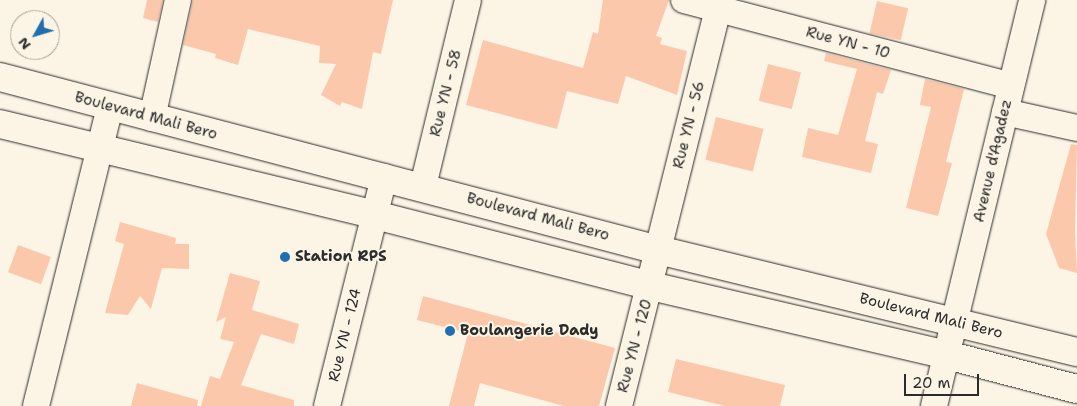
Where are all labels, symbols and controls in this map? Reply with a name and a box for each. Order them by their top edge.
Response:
north arrow [10,10,60,60]
street label: Rue YN - 10 [804,23,892,63]
text: N [14,34,35,54]
street label: Rue YN - 58 [426,48,466,138]
street label: Rue YN - 56 [669,79,709,171]
street label: Boulevard Mali Bero [73,88,219,144]
street label: Avenue d'Agadez [970,98,1016,224]
street label: Boulevard Mali Bero [465,189,611,245]
place label: Station RPS [295,248,387,266]
marker: Station RPS [279,251,291,263]
street label: Rue YN - 124 [325,287,365,383]
street label: Boulevard Mali Bero [858,289,1004,343]
street label: Rue YN - 120 [614,297,656,395]
place label: Boulangerie Dady [460,322,598,340]
marker: Boulangerie Dady [444,325,456,337]
scale bar [907,364,982,396]
text: 20 m [912,373,951,393]

